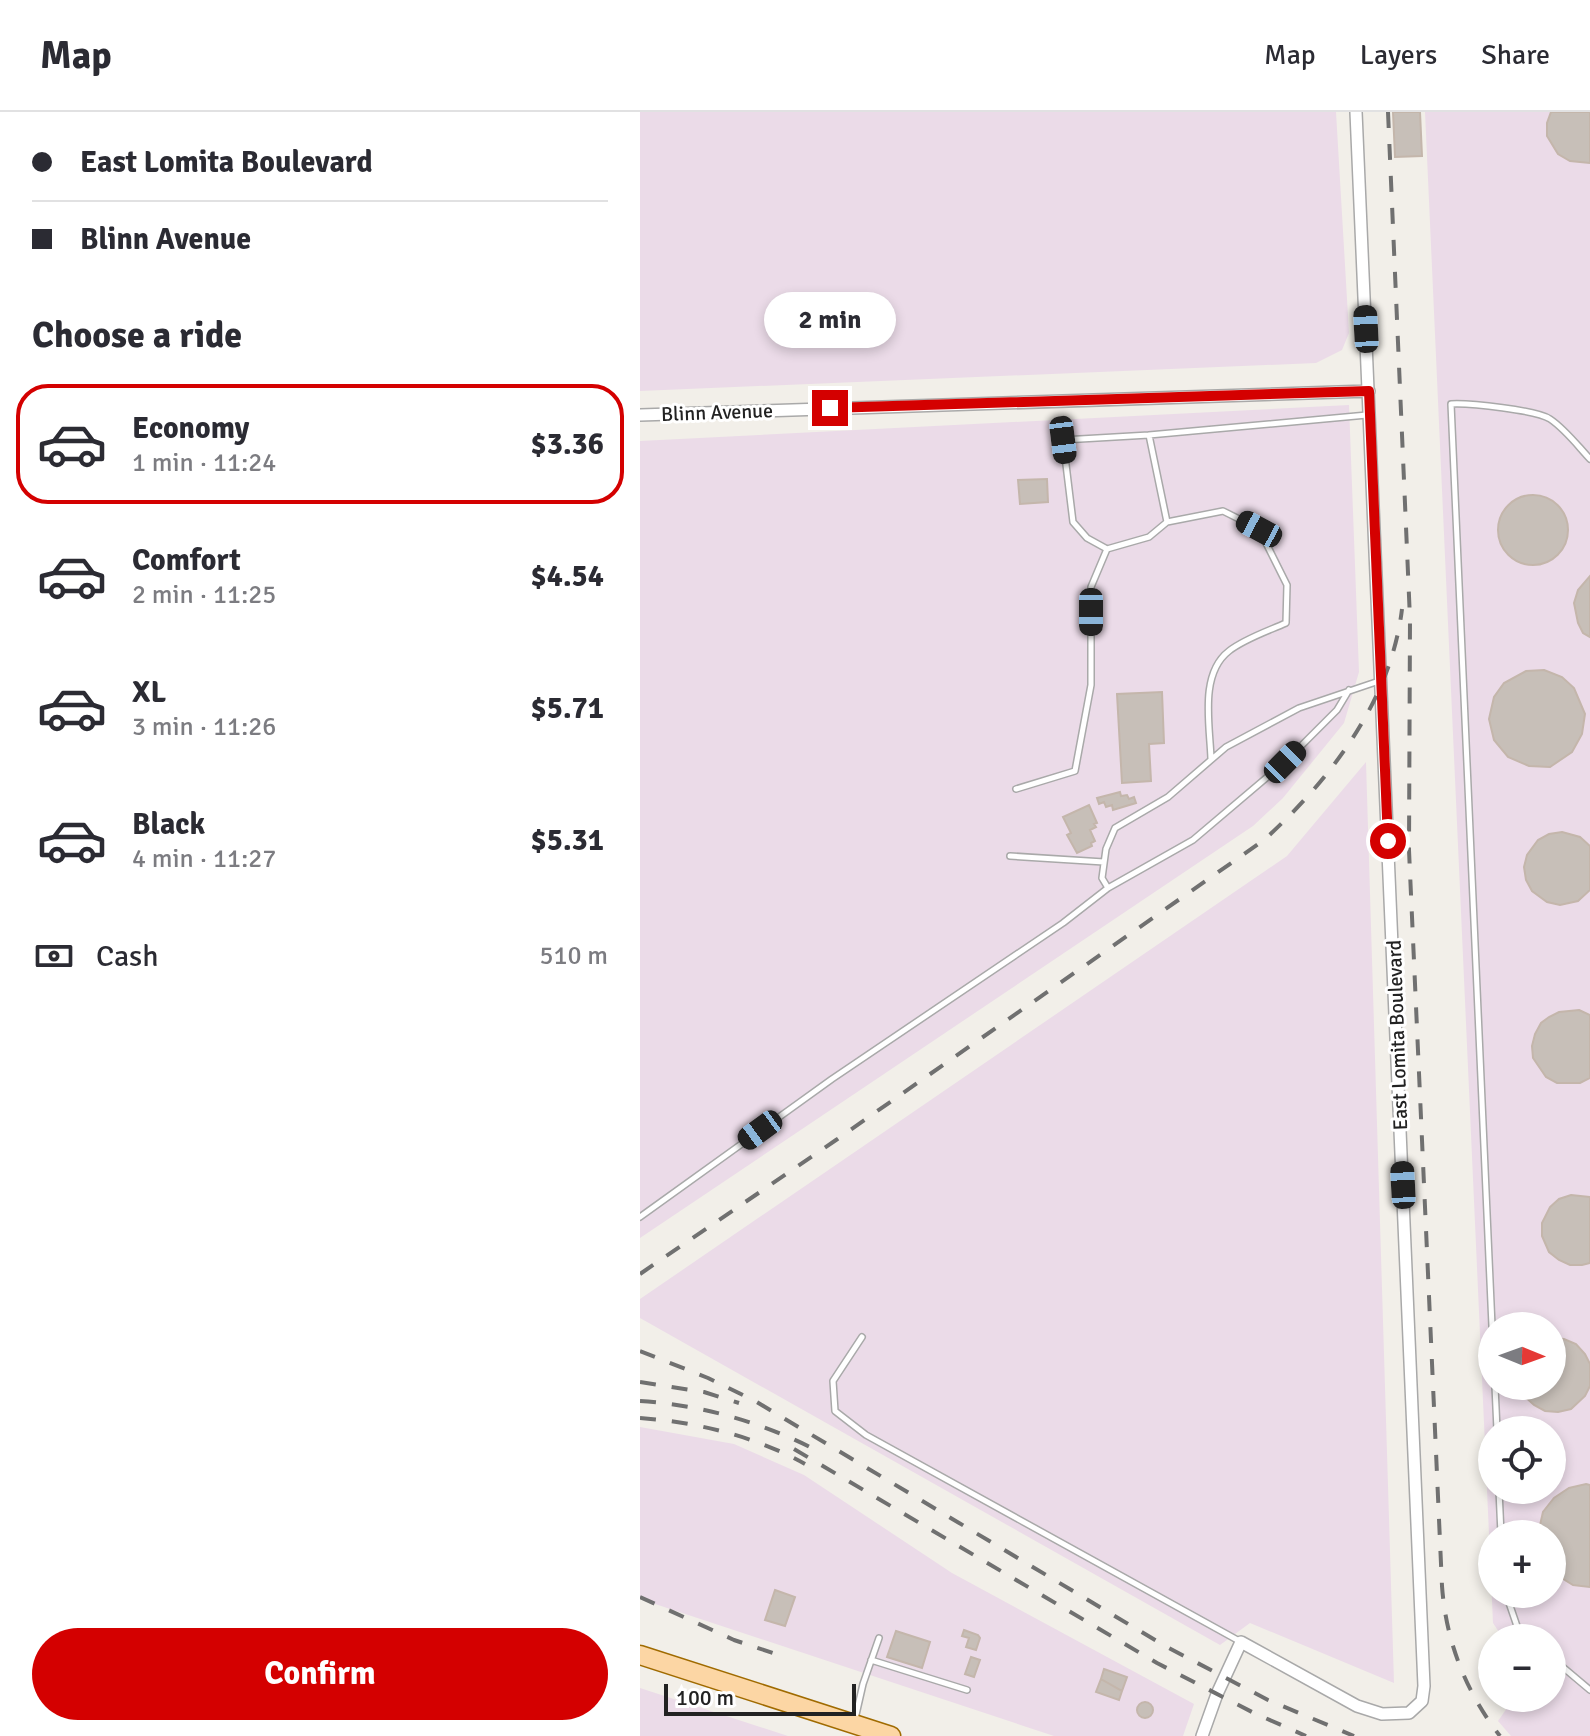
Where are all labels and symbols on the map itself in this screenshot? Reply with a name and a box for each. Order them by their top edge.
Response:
callout: 2 min [764,292,896,348]
car [1353,304,1379,354]
route end [812,390,848,426]
street label: Blinn Avenue [661,398,773,427]
car [1048,415,1078,465]
car [1232,507,1286,551]
car [1079,588,1103,636]
car [1260,737,1310,787]
route start [1370,823,1406,859]
street label: East Lomita Boulevard [1382,939,1413,1131]
car [734,1106,786,1154]
car [1390,1160,1416,1210]
north arrow [1478,1312,1566,1400]
scale bar [664,1680,856,1716]

